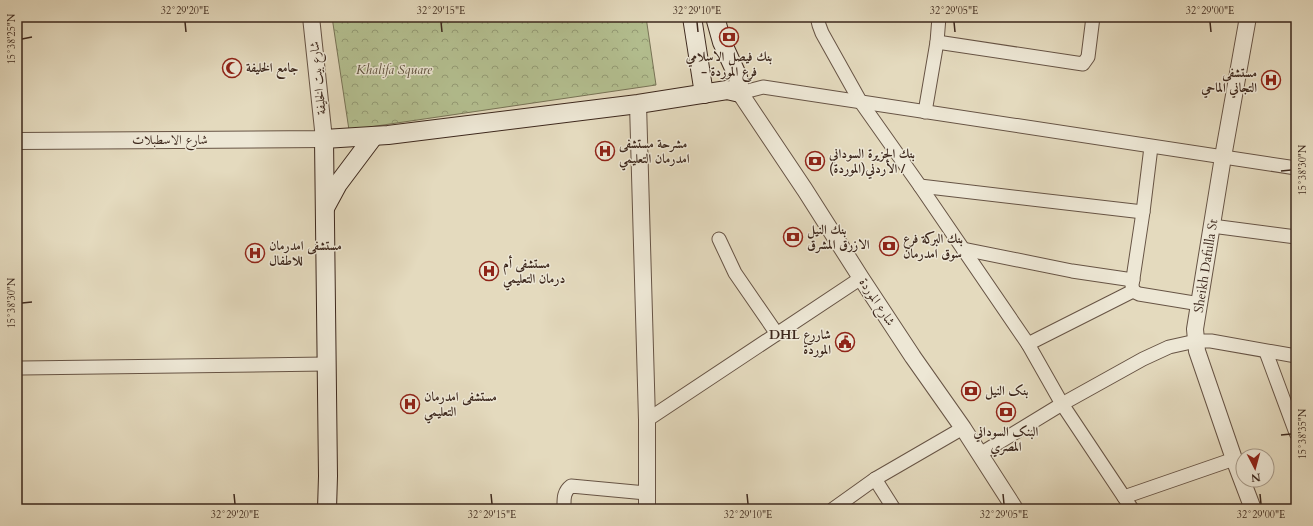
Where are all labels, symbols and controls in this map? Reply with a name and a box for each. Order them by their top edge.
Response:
text: 32°29'20"E [161,4,209,18]
text: 32°29'15"E [417,4,465,18]
text: 32°29'10"E [673,4,721,18]
text: 32°29'05"E [930,4,978,18]
text: 32°29'00"E [1186,4,1234,18]
text: 15°38'25"N [5,13,19,64]
bank icon: بنك فيصل الاسلامي - فرع الموردة [718,26,740,48]
street label: شارع بيت الخليفة [305,40,333,116]
place label: بنك فيصل الاسلامي - فرع الموردة [685,48,772,82]
mosque icon: جامع الخليفة [221,57,243,79]
place label: جامع الخليفة [246,59,299,80]
park label: Khalifa Square [356,61,433,79]
place label: مستشفى التجاني الماحي [1200,64,1257,99]
hospital icon: مستشفى التجاني الماحي [1260,69,1282,91]
street label: شارع الاسطبلات [132,131,208,151]
place label: مشرحة مستشفى امدرمان التعليمي [618,135,690,171]
hospital icon: مشرحة مستشفى امدرمان التعليمي [594,140,616,162]
text: 15°38'30"N [1296,144,1310,195]
place label: بنك الجزيرة السوداني الأردني(الموردة) / [828,145,915,180]
bank icon: بنك الجزيرة السوداني الأردني(الموردة) / [804,150,826,172]
street label: Sheikh Dafulla St [1190,218,1222,314]
place label: بنك النيل الازرق المشرق [807,221,870,254]
bank icon: بنك النيل الازرق المشرق [782,226,804,248]
place label: بنك البركة فرع سوق امدرمان [903,230,963,263]
bank icon: بنك البركة فرع سوق امدرمان [878,235,900,257]
place label: مستشفى امدرمان للاطفال [269,237,342,270]
hospital icon: مستشفى امدرمان للاطفال [244,242,266,264]
place label: مستشفى أم درمان التعليمي [503,255,566,291]
hospital icon: مستشفى أم درمان التعليمي [478,260,500,282]
street label: شارع الموردة [853,275,899,331]
text: 15°38'30"N [5,277,19,328]
place label: DHL شاررع الموردة [769,326,831,359]
public building icon: DHL شاررع الموردة [834,331,856,353]
bank icon: بنک النيل [960,380,982,402]
place label: بنک النيل [985,382,1028,400]
place label: مستشفى امدرمان التعليمي [424,388,497,424]
hospital icon: مستشفى امدرمان التعليمي [399,393,421,415]
bank icon: البنک السوداني المصري [995,401,1017,423]
text: 15°38'35"N [1296,408,1310,459]
place label: البنک السوداني المصري [973,423,1039,458]
north arrow [1235,448,1275,488]
text: N [1250,469,1262,485]
text: 32°29'20"E [211,508,259,522]
text: 32°29'15"E [468,508,516,522]
text: 32°29'10"E [724,508,772,522]
text: 32°29'05"E [980,508,1028,522]
text: 32°29'00"E [1237,508,1285,522]

